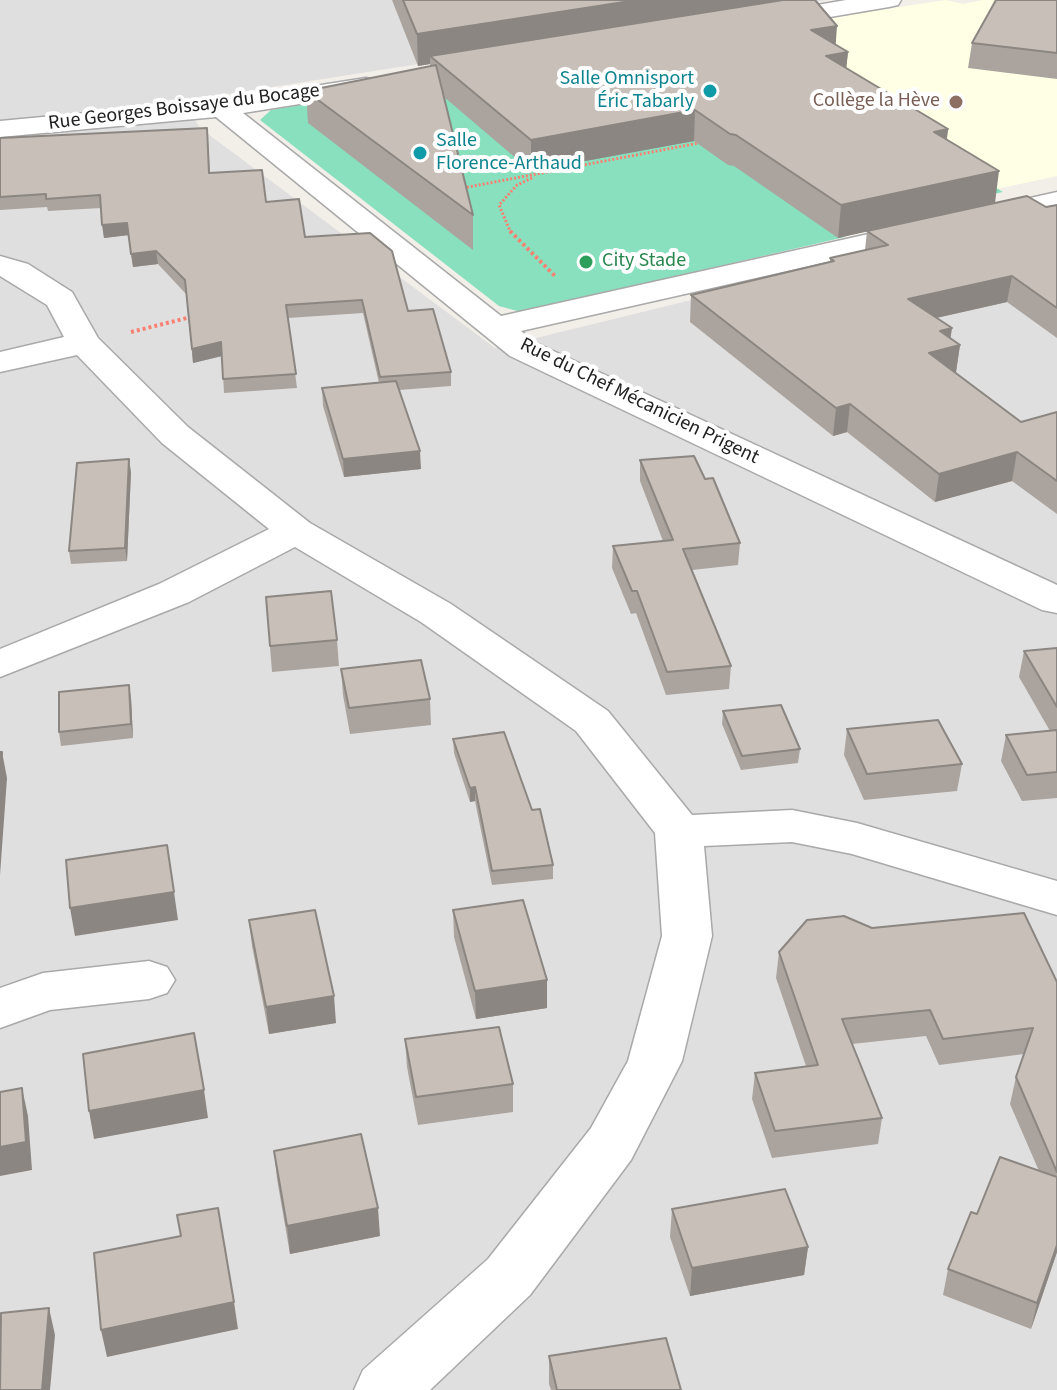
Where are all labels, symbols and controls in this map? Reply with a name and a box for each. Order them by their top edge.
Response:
place label: Salle Omnisport Éric Tabarly [559,68,694,115]
street label: Rue Georges Boissaye du Bocage [47,79,321,137]
marker: Salle Omnisport Éric Tabarly [701,82,719,100]
place label: Collège la Hève [813,90,940,114]
marker: Collège la Hève [947,93,965,111]
place label: Salle Florence-Arthaud [436,130,582,177]
marker: Salle Florence-Arthaud [411,144,429,162]
place label: City Stade [602,250,686,274]
marker: City Stade [577,253,595,271]
street label: Rue du Chef Mécanicien Prigent [516,334,762,470]

